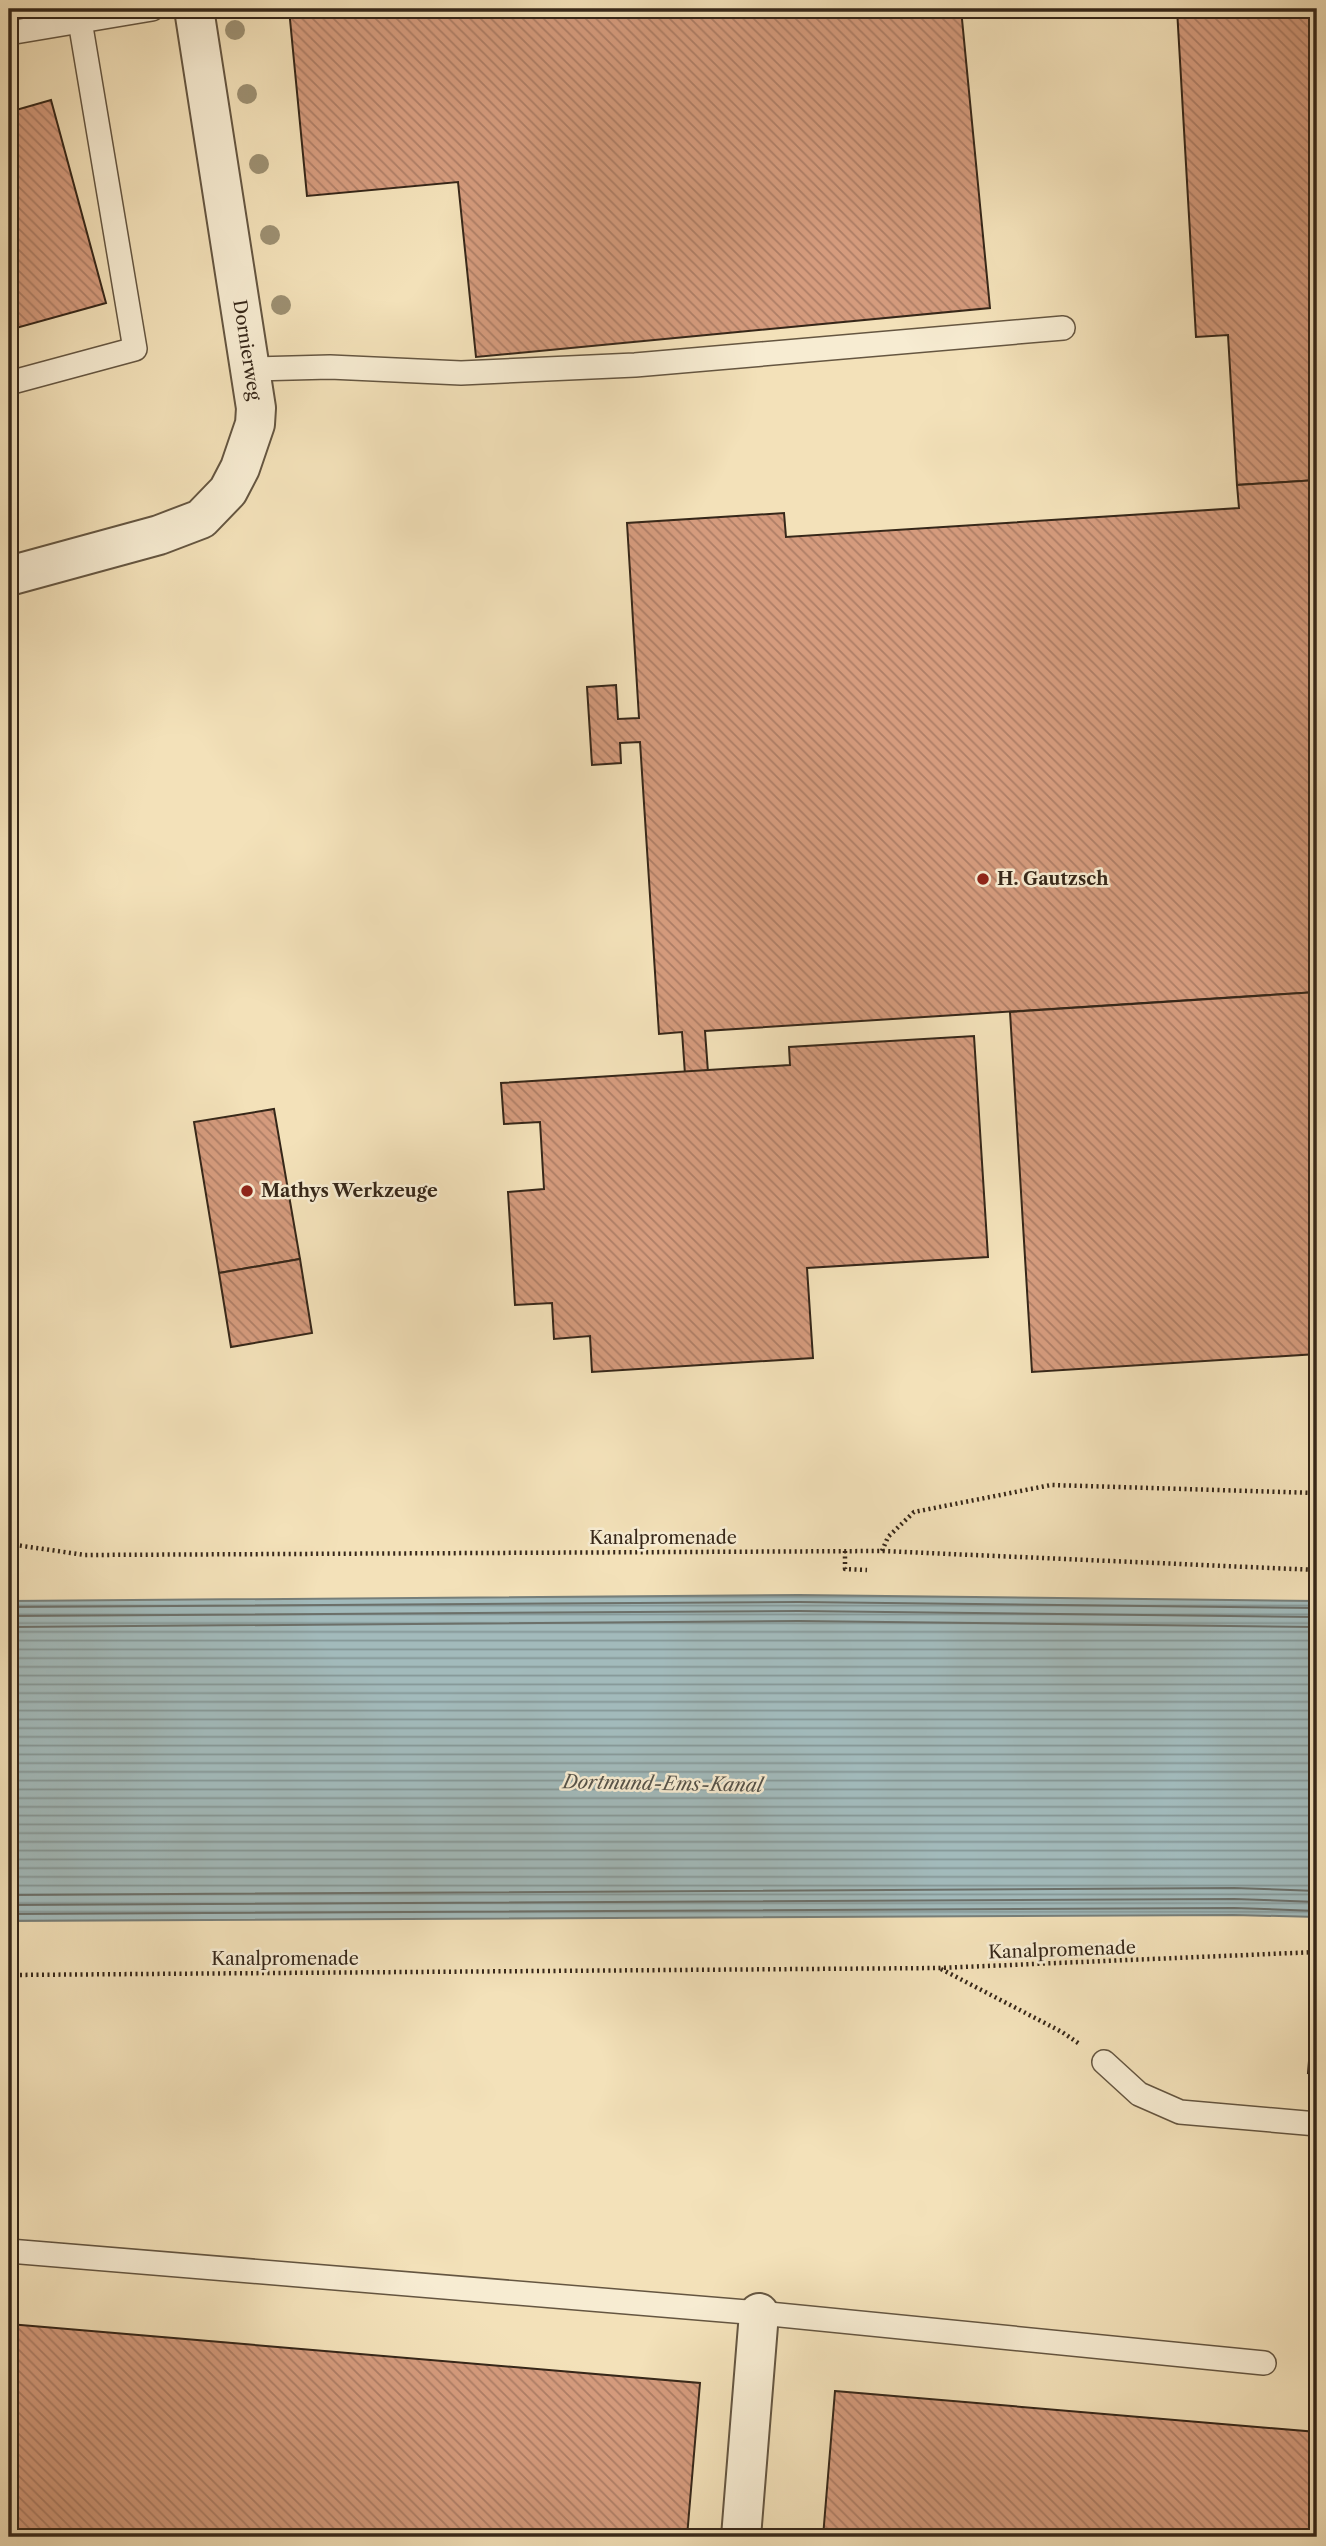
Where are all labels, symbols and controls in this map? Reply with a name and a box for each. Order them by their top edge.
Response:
street label: Dornierweg [228,298,266,402]
place label: H. Gautzsch [997,868,1109,890]
marker: H. Gautzsch [975,871,991,887]
place label: Mathys Werkzeuge [261,1180,438,1202]
marker: Mathys Werkzeuge [239,1183,255,1199]
street label: Kanalpromenade [589,1527,737,1549]
water label: Dortmund-Ems-Kanal [561,1770,765,1797]
street label: Kanalpromenade [988,1936,1136,1964]
street label: Kanalpromenade [211,1948,359,1970]

